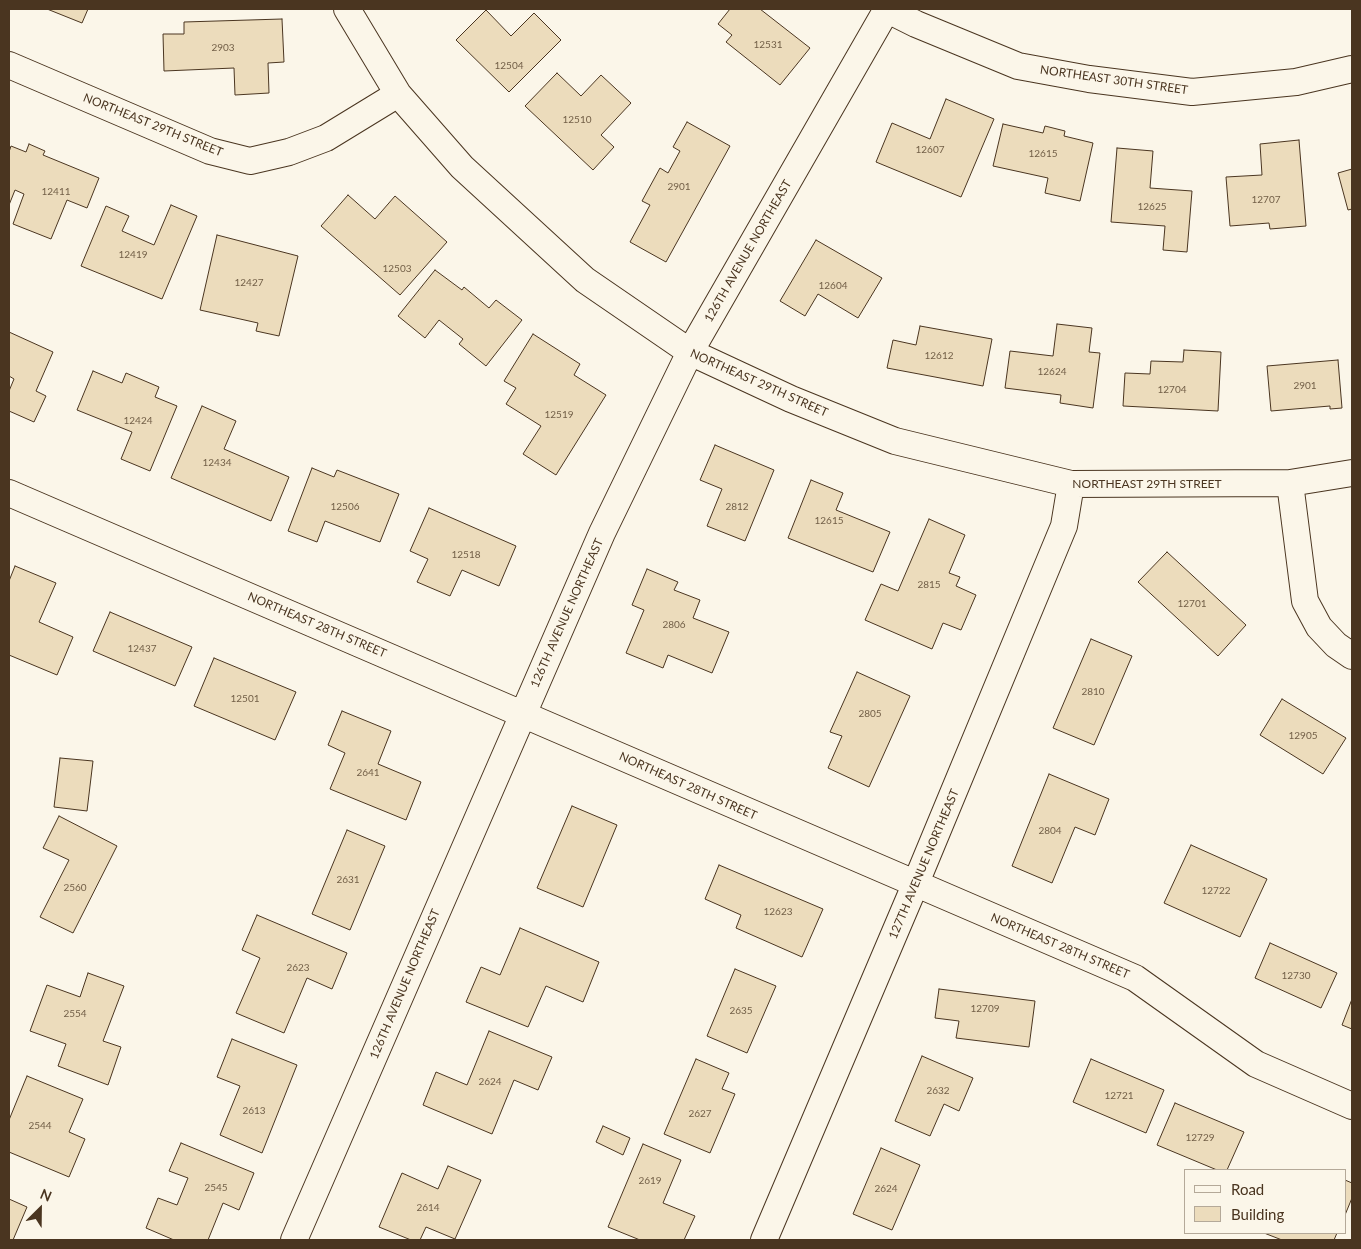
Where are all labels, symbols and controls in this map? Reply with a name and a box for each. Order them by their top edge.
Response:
house number: 12531 [754,39,782,51]
house number: 2903 [211,42,235,54]
house number: 12504 [495,60,523,72]
street label: NORTHEAST 30TH STREET [1039,62,1189,98]
street label: NORTHEAST 29TH STREET [81,90,225,160]
house number: 12510 [563,114,591,126]
house number: 12607 [916,144,944,156]
house number: 12615 [1029,148,1057,160]
street label: 126TH AVENUE NORTHEAST [701,177,795,325]
house number: 2901 [667,181,691,193]
house number: 12411 [42,186,70,198]
house number: 12707 [1252,194,1280,206]
house number: 12625 [1138,201,1166,213]
house number: 12419 [119,249,147,261]
house number: 12503 [383,263,411,275]
house number: 12427 [235,277,263,289]
house number: 12604 [819,280,847,292]
street label: NORTHEAST 29TH STREET [688,346,830,420]
house number: 12612 [925,350,953,362]
house number: 12624 [1038,366,1066,378]
house number: 2901 [1293,380,1317,392]
house number: 12704 [1158,384,1186,396]
house number: 12519 [545,409,573,421]
house number: 12424 [124,415,152,427]
house number: 12434 [203,457,231,469]
street label: NORTHEAST 29TH STREET [1072,477,1222,491]
house number: 12506 [331,501,359,513]
house number: 2812 [725,501,749,513]
house number: 12615 [815,515,843,527]
street label: 126TH AVENUE NORTHEAST [528,536,606,690]
house number: 12518 [452,549,480,561]
house number: 2815 [917,579,941,591]
street label: NORTHEAST 28TH STREET [245,589,389,661]
house number: 12701 [1178,598,1206,610]
house number: 2806 [662,619,686,631]
house number: 12437 [128,643,156,655]
house number: 2810 [1081,686,1105,698]
house number: 12501 [231,693,259,705]
house number: 2805 [858,708,882,720]
house number: 12905 [1289,730,1317,742]
street label: NORTHEAST 28TH STREET [617,749,759,823]
house number: 2641 [356,767,380,779]
street label: 127TH AVENUE NORTHEAST [886,787,962,941]
house number: 2804 [1038,825,1062,837]
house number: 2631 [336,874,360,886]
house number: 2560 [63,882,87,894]
house number: 12722 [1202,885,1230,897]
house number: 12623 [764,906,792,918]
street label: 126TH AVENUE NORTHEAST [367,907,443,1061]
street label: NORTHEAST 28TH STREET [988,910,1132,982]
house number: 2623 [286,962,310,974]
house number: 12730 [1282,970,1310,982]
house number: 12709 [971,1003,999,1015]
house number: 2635 [729,1005,753,1017]
house number: 2554 [63,1008,87,1020]
house number: 2624 [478,1076,502,1088]
house number: 2632 [926,1085,950,1097]
house number: 12721 [1105,1090,1133,1102]
house number: 2613 [242,1105,266,1117]
house number: 2627 [688,1108,712,1120]
house number: 2544 [28,1120,52,1132]
house number: 12729 [1186,1132,1214,1144]
legend [1184,1169,1346,1234]
house number: 2619 [638,1175,662,1187]
text: Road [1231,1180,1264,1198]
house number: 2545 [204,1182,228,1194]
house number: 2624 [874,1183,898,1195]
north arrow [15,1184,65,1234]
text: N [38,1185,54,1205]
house number: 2614 [416,1202,440,1214]
text: Building [1231,1205,1284,1223]

